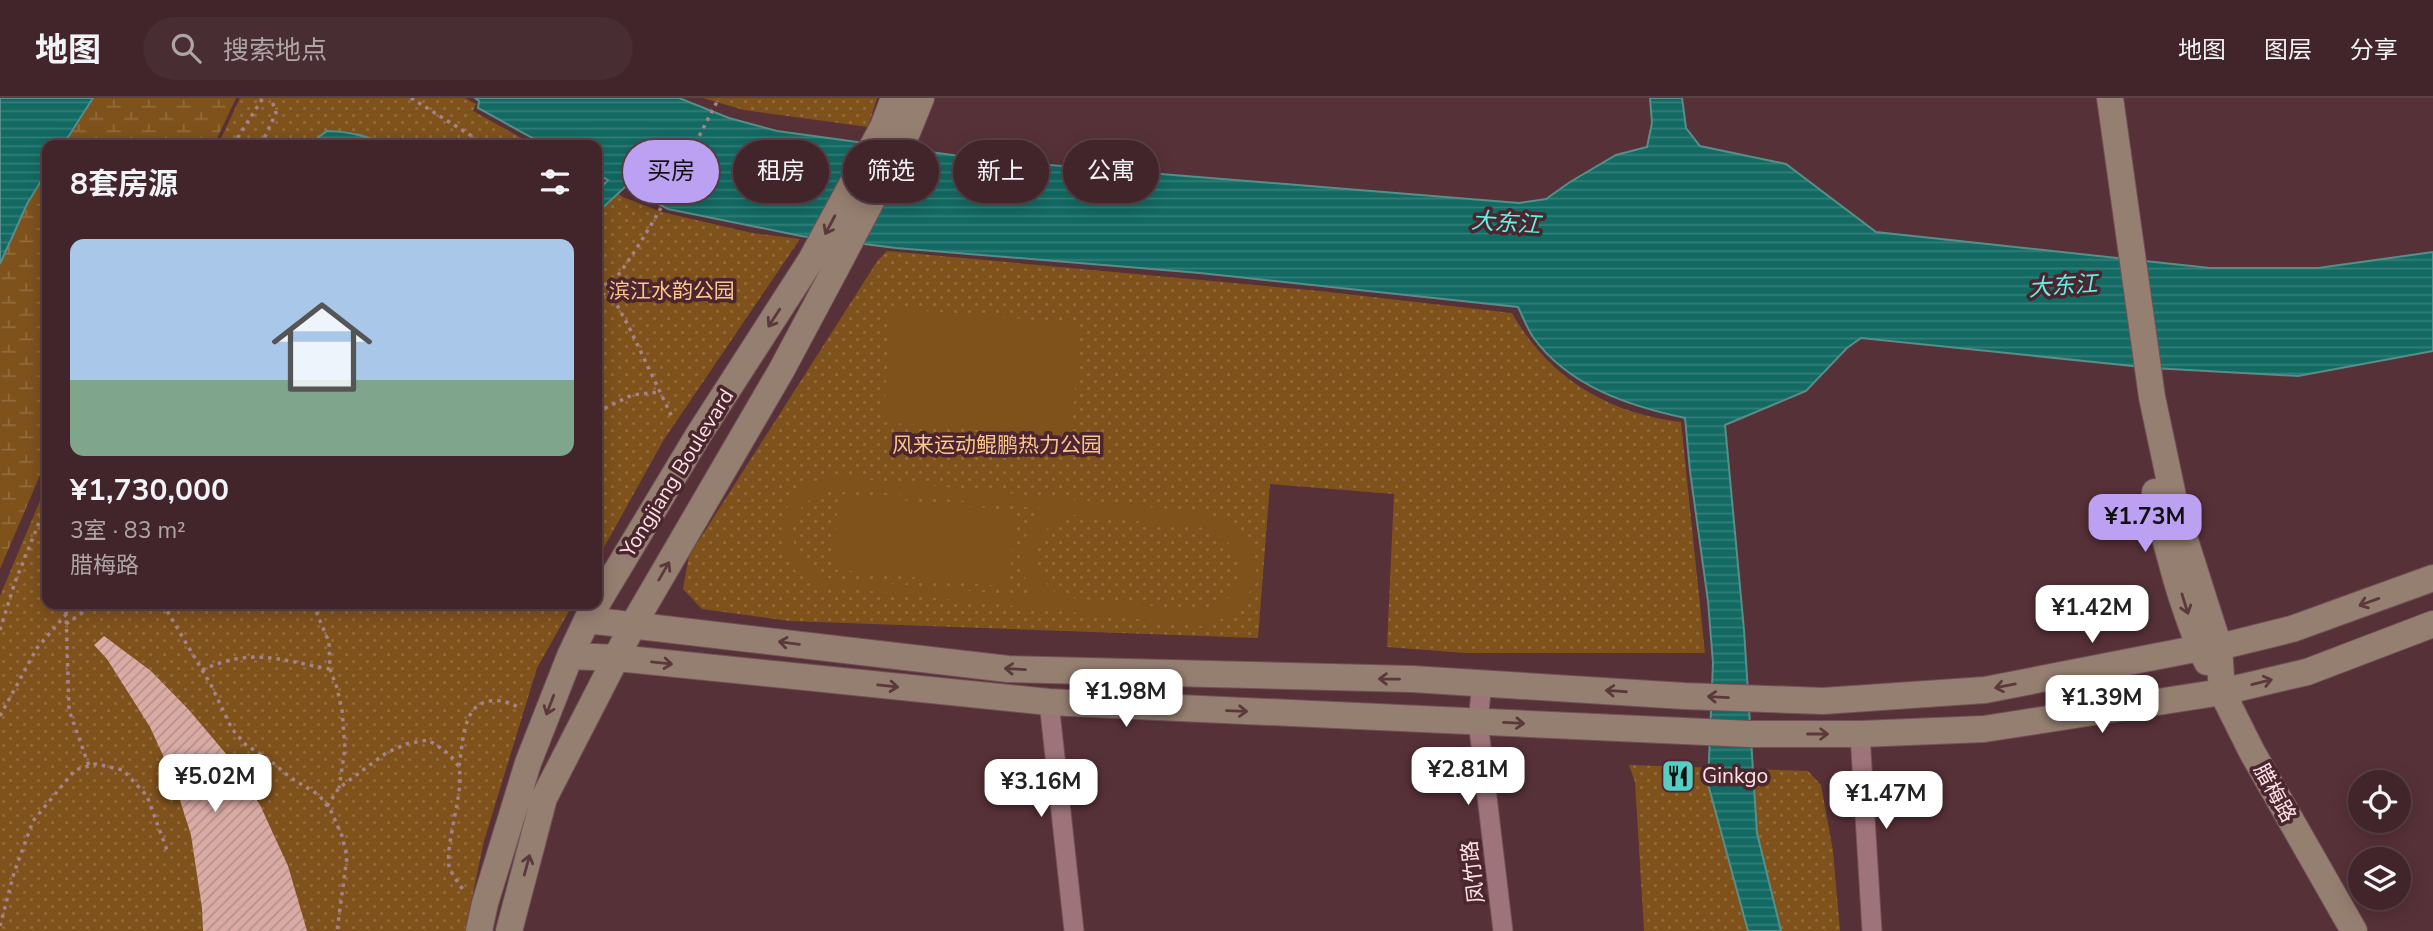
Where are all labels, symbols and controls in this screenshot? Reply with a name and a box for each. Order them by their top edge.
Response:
search box [143,17,633,80]
text: 地图 [35,28,101,73]
icon: search [167,29,205,67]
text: 搜索地点 [223,33,327,68]
text: 地图 [2178,34,2226,66]
text: 图层 [2264,34,2312,66]
text: 分享 [2350,34,2398,66]
chip: 买房 [623,140,719,203]
chip: 租房 [733,140,829,203]
chip: 筛选 [843,140,939,203]
chip: 新上 [953,140,1049,203]
chip: 公寓 [1063,140,1159,203]
icon: filters [536,163,574,201]
text: 8套房源 [70,164,178,205]
water label: 大东江 [1471,205,1544,241]
one-way arrow [823,215,837,235]
water label: 大东江 [2028,268,2101,304]
park label: 滨江水韵公园 [609,277,735,305]
icon: home [259,284,385,410]
one-way arrow [767,308,782,327]
street label: Yongjiang Boulevard [613,384,740,563]
park label: 风来运动鲲鹏热力公园 [892,431,1102,459]
text: ¥1,730,000 [70,470,229,511]
pin: ¥1.73M [2088,494,2202,554]
text: ¥1.73M [2105,501,2185,532]
text: 3室 · 83 m² [70,515,186,546]
text: 腊梅路 [70,550,139,581]
one-way arrow [657,562,671,582]
pin: ¥1.42M [2035,586,2149,645]
text: ¥1.42M [2052,592,2132,623]
one-way arrow [2180,593,2193,615]
one-way arrow [2359,597,2381,609]
one-way arrow [778,637,801,650]
one-way arrow [650,656,673,669]
one-way arrow [1004,662,1027,675]
pin: ¥1.98M [1069,670,1183,729]
one-way arrow [1378,672,1401,685]
one-way arrow [2250,675,2273,688]
text: ¥1.98M [1086,676,1166,707]
pin: ¥1.39M [2045,676,2159,735]
one-way arrow [877,680,899,693]
one-way arrow [1994,680,2017,694]
text: ¥1.39M [2062,682,2142,713]
one-way arrow [1606,684,1628,697]
one-way arrow [1706,691,1729,704]
one-way arrow [543,694,556,715]
one-way arrow [1226,704,1249,717]
one-way arrow [1502,716,1525,729]
one-way arrow [1807,727,1830,741]
pin: ¥2.81M [1411,748,1525,807]
pin: ¥5.02M [158,754,272,814]
text: ¥2.81M [1428,754,1508,785]
restaurant icon: Ginkgo [1659,757,1697,795]
street label: 腊梅路 [2247,759,2303,827]
pin: ¥3.16M [984,760,1098,819]
text: ¥5.02M [175,761,255,792]
place label: Ginkgo [1702,762,1768,790]
text: ¥3.16M [1001,766,1081,797]
map controls [2348,770,2411,910]
button: locate [2348,770,2411,833]
pin: ¥1.47M [1829,772,1943,831]
text: ¥1.47M [1846,778,1926,809]
street label: 凤竹路 [1455,839,1491,905]
button: layers [2348,847,2411,910]
one-way arrow [521,854,534,877]

